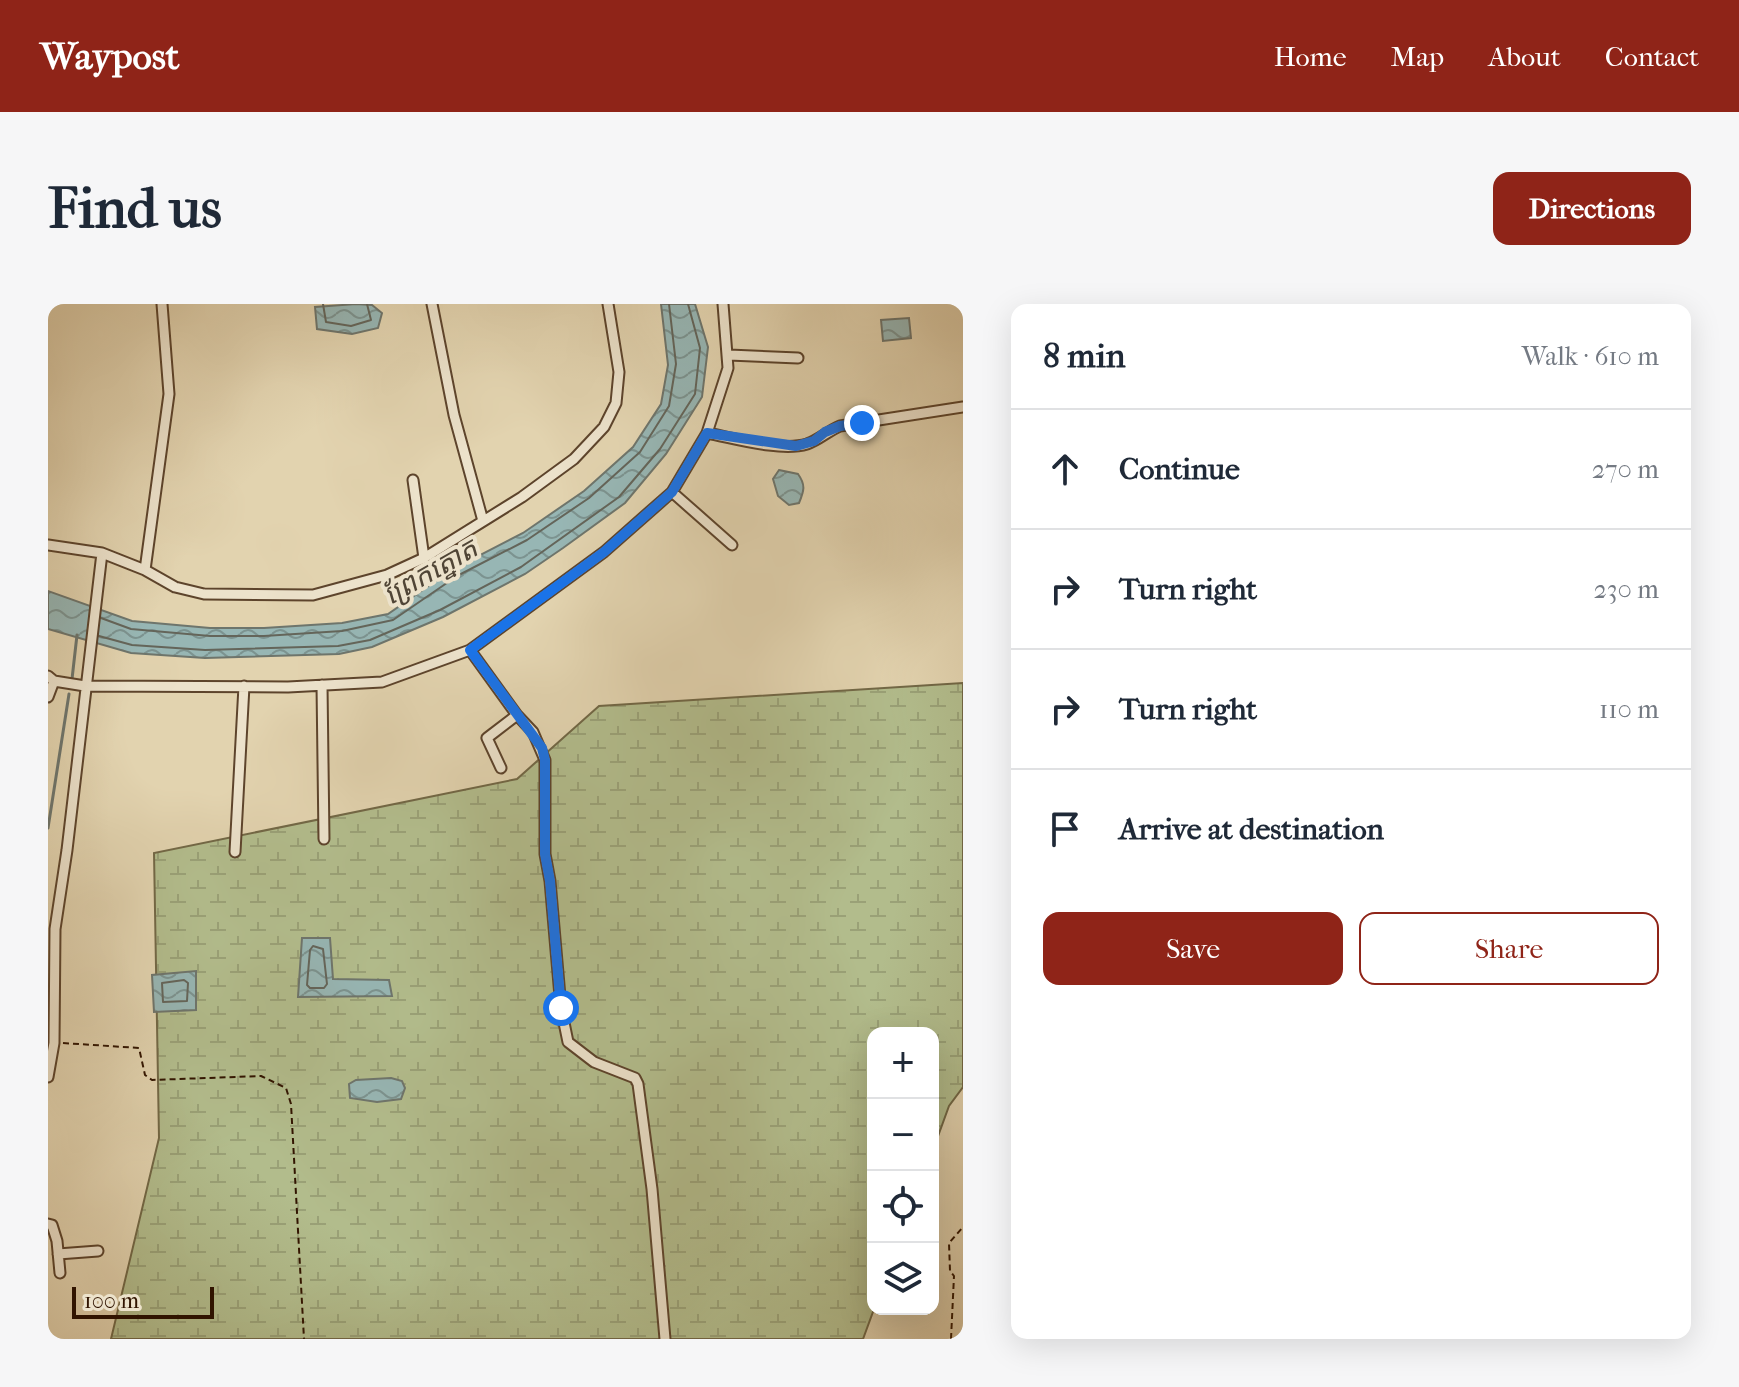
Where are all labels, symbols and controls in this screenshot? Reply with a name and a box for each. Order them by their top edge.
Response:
text: Waypost [40,34,179,79]
text: Home [1274,40,1347,73]
text: Map [1391,40,1444,73]
text: About [1488,40,1561,73]
text: Contact [1605,40,1699,73]
button: Directions [1493,172,1691,245]
text: Find us [48,176,222,241]
text: 8 min [1043,336,1125,376]
text: Walk · 610 m [1522,341,1659,372]
route end [844,405,880,441]
icon: ahead [1043,447,1087,491]
text: Continue [1119,452,1240,487]
text: 270 m [1592,454,1659,485]
water label: ព្រែកត្នោត [377,530,486,612]
icon: right [1043,567,1087,611]
text: Turn right [1119,572,1257,607]
text: 230 m [1593,574,1659,605]
icon: right [1043,687,1087,731]
text: Turn right [1119,692,1257,727]
text: 110 m [1599,694,1659,725]
icon: arrive [1043,807,1087,851]
text: Arrive at destination [1119,812,1384,847]
button: Save [1043,912,1343,985]
button: Share [1359,912,1659,985]
route start [543,990,579,1026]
map controls [867,1027,939,1315]
button: + [867,1027,939,1099]
button: − [867,1099,939,1171]
button: locate [867,1171,939,1243]
button: layers [867,1243,939,1315]
scale bar [72,1283,214,1319]
text: 100 m [84,1288,139,1314]

